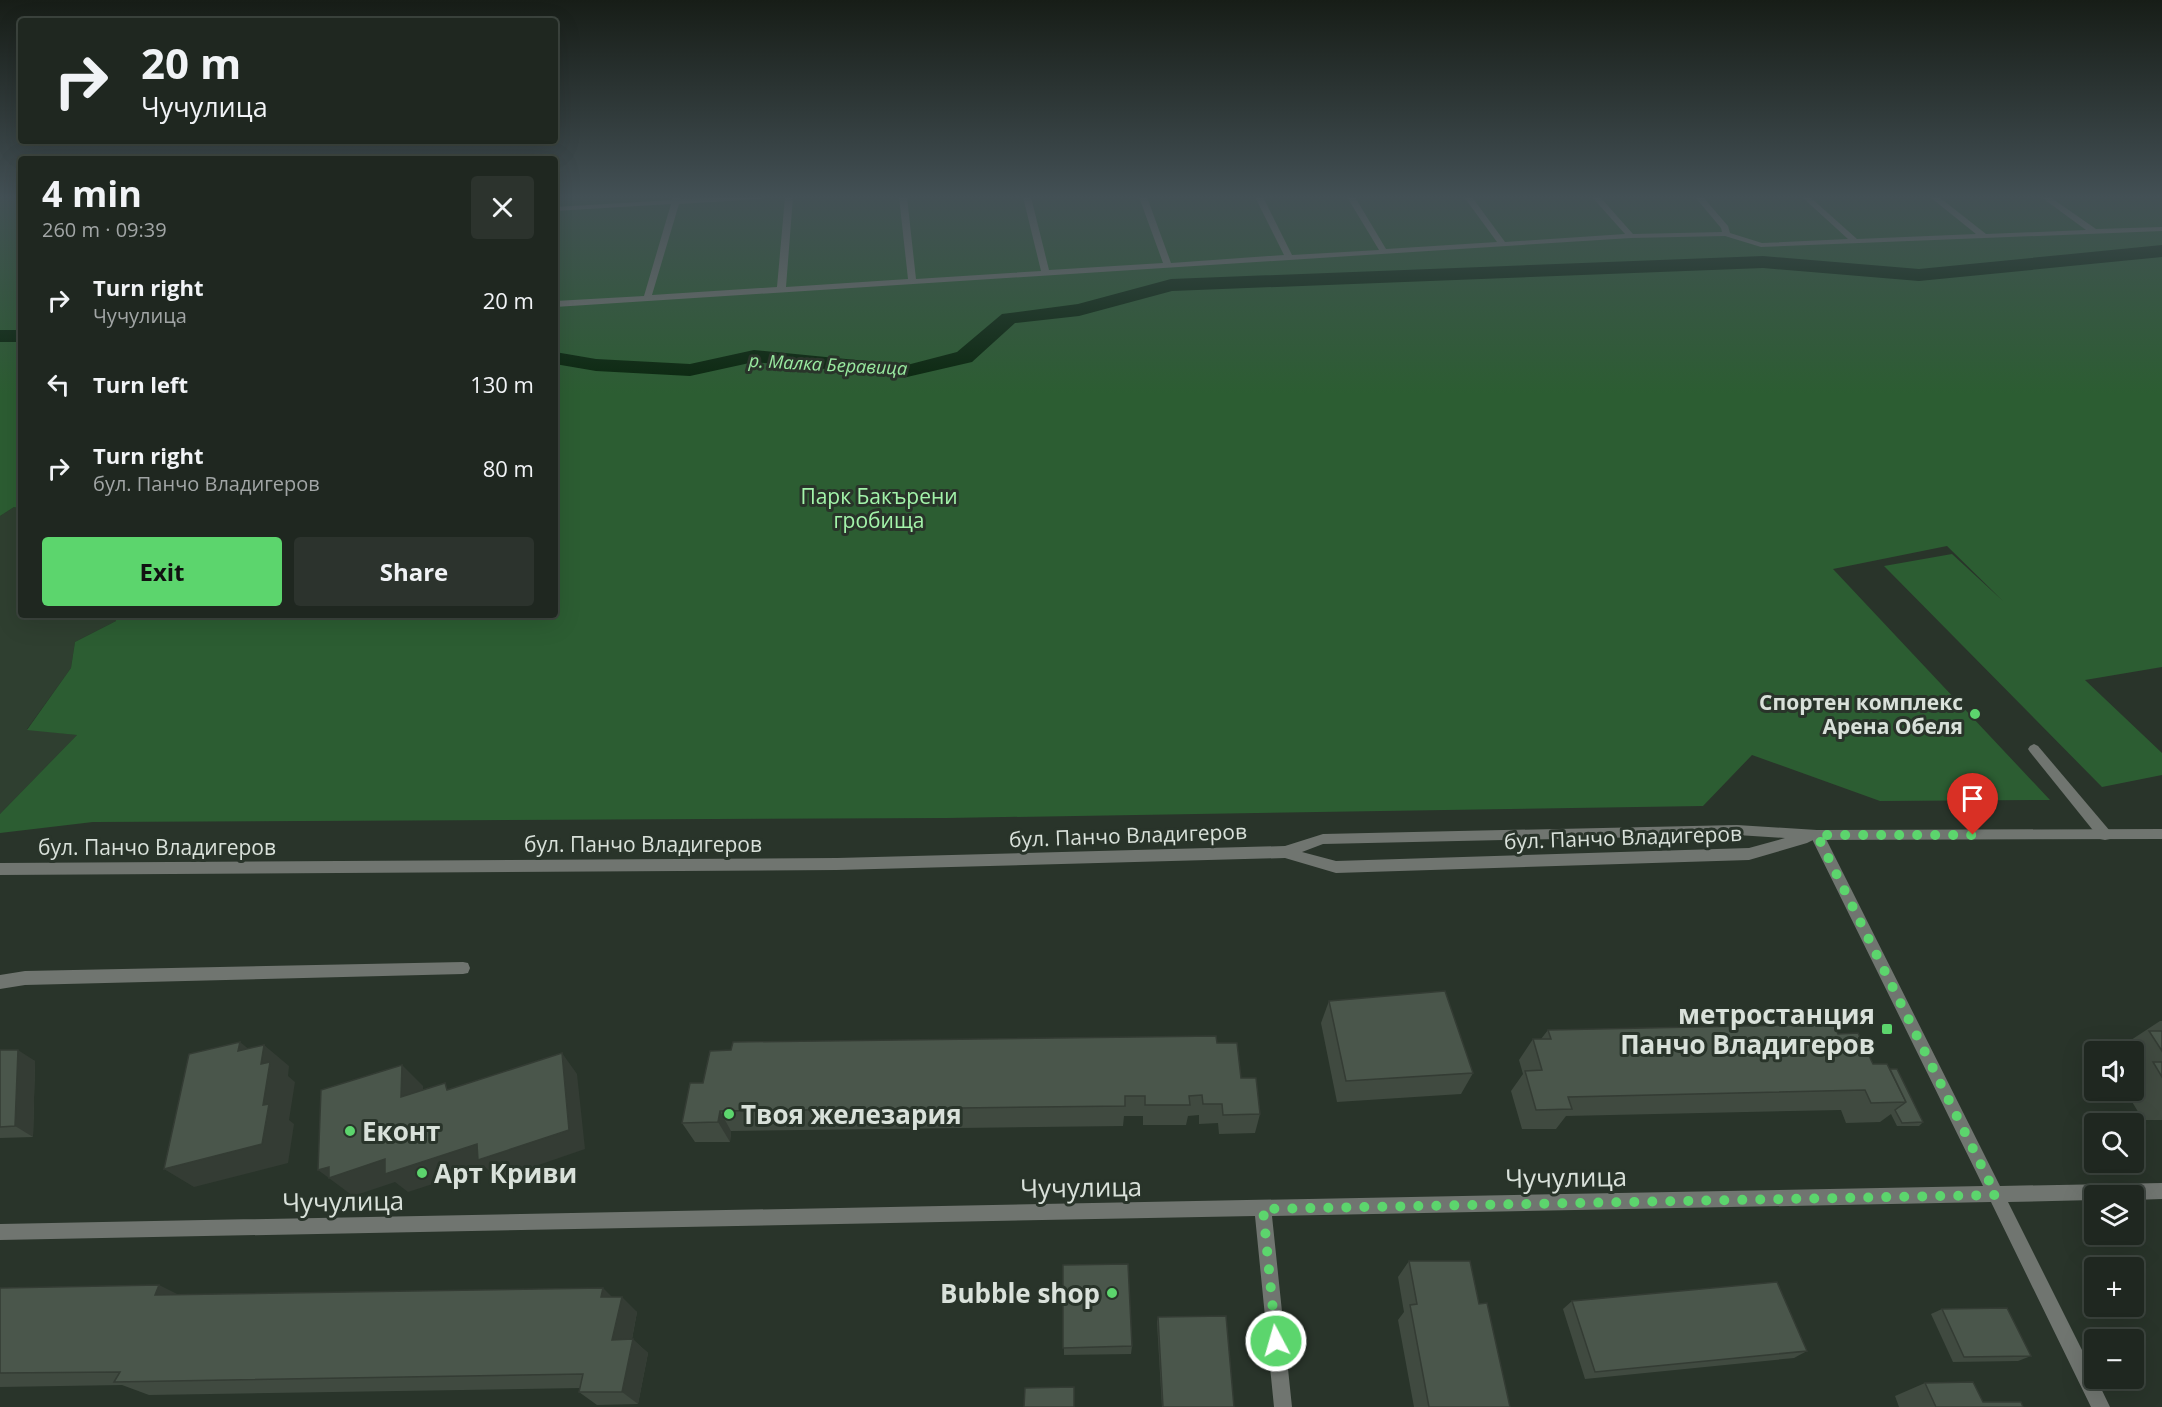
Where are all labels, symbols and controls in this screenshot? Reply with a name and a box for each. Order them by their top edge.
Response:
text: 20 m [141,34,241,91]
icon: right [42,42,120,120]
text: Чучулица [141,88,268,125]
text: 4 min [42,169,142,218]
button: close [471,176,534,239]
text: 260 m · 09:39 [42,216,167,243]
text: Turn right [93,272,204,302]
icon: right [42,284,75,317]
text: 20 m [483,285,534,315]
text: Чучулица [93,302,187,329]
water label: р. Малка Беравица [747,348,908,380]
icon: left [42,368,75,401]
text: Turn left [93,369,188,399]
text: 130 m [470,369,534,399]
text: Turn right [93,440,204,470]
icon: right [42,452,75,485]
text: 80 m [483,453,534,483]
text: бул. Панчо Владигеров [93,470,320,497]
park label: Парк Бакърени гробища [800,482,958,534]
button: Exit [42,537,282,606]
button: Share [294,537,534,606]
place label: Спортен комплекс Арена Обеля [1759,688,1963,740]
marker: Спортен комплекс Арена Обеля [1968,707,1982,721]
pin [1947,773,1998,835]
icon: arrive [1956,782,1989,815]
street label: бул. Панчо Владигеров [1009,817,1247,853]
street label: бул. Панчо Владигеров [1504,819,1742,855]
street label: бул. Панчо Владигеров [524,830,762,858]
street label: бул. Панчо Владигеров [38,833,276,861]
place label: метростанция Панчо Владигеров [1620,996,1875,1062]
marker: метростанция Панчо Владигеров [1880,1022,1894,1036]
map controls [2084,1041,2144,1389]
button: sound [2084,1041,2144,1101]
place label: Твоя железария [741,1096,962,1132]
marker: Твоя железария [722,1107,736,1121]
place label: Еконт [362,1113,440,1149]
button: search [2084,1113,2144,1173]
marker: Еконт [343,1124,357,1138]
place label: Арт Криви [434,1155,577,1191]
street label: Чучулица [1505,1158,1627,1196]
marker: Арт Криви [415,1166,429,1180]
street label: Чучулица [1020,1168,1142,1206]
street label: Чучулица [282,1182,404,1220]
button: layers [2084,1185,2144,1245]
button: + [2084,1257,2144,1317]
place label: Bubble shop [940,1275,1100,1311]
marker: Bubble shop [1105,1286,1119,1300]
position arrow [1244,1309,1308,1373]
button: − [2084,1329,2144,1389]

